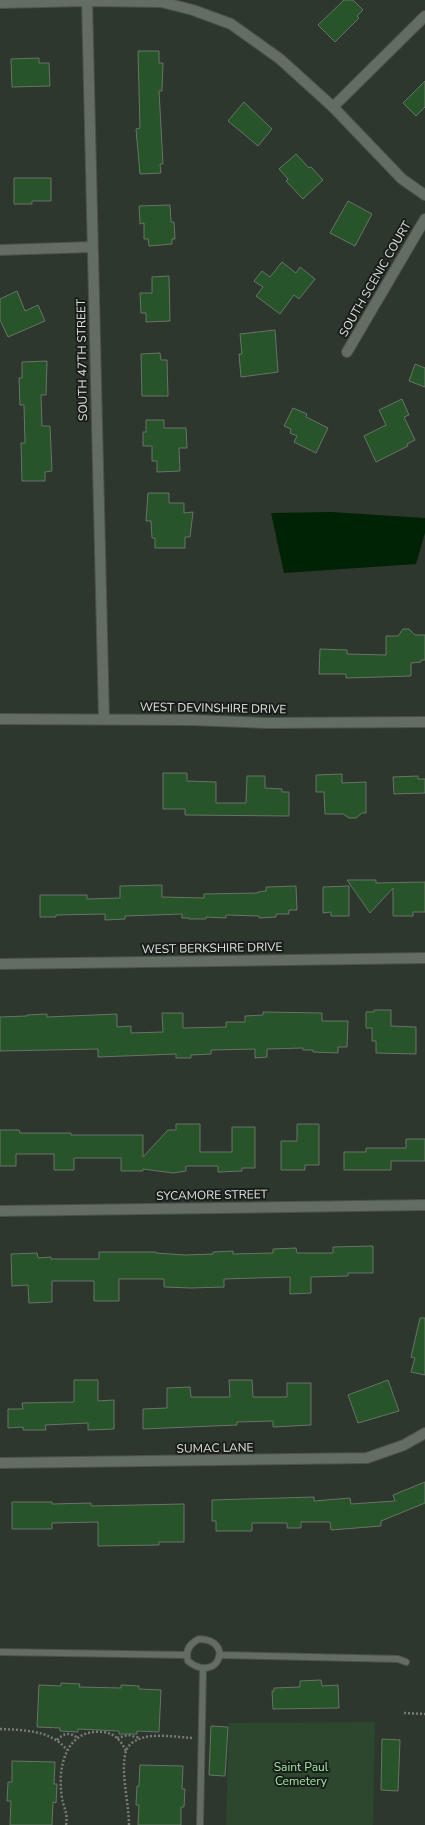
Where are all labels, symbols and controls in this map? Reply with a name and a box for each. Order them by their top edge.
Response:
street label: SOUTH SCENIC COURT [335,218,415,340]
street label: SOUTH 47TH STREET [73,298,91,421]
street label: WEST DEVINSHIRE DRIVE [140,699,286,717]
street label: WEST BERKSHIRE DRIVE [141,939,283,957]
street label: SYCAMORE STREET [156,1186,269,1204]
street label: SUMAC LANE [176,1439,254,1457]
park label: Saint Paul Cemetery [274,1759,329,1789]

